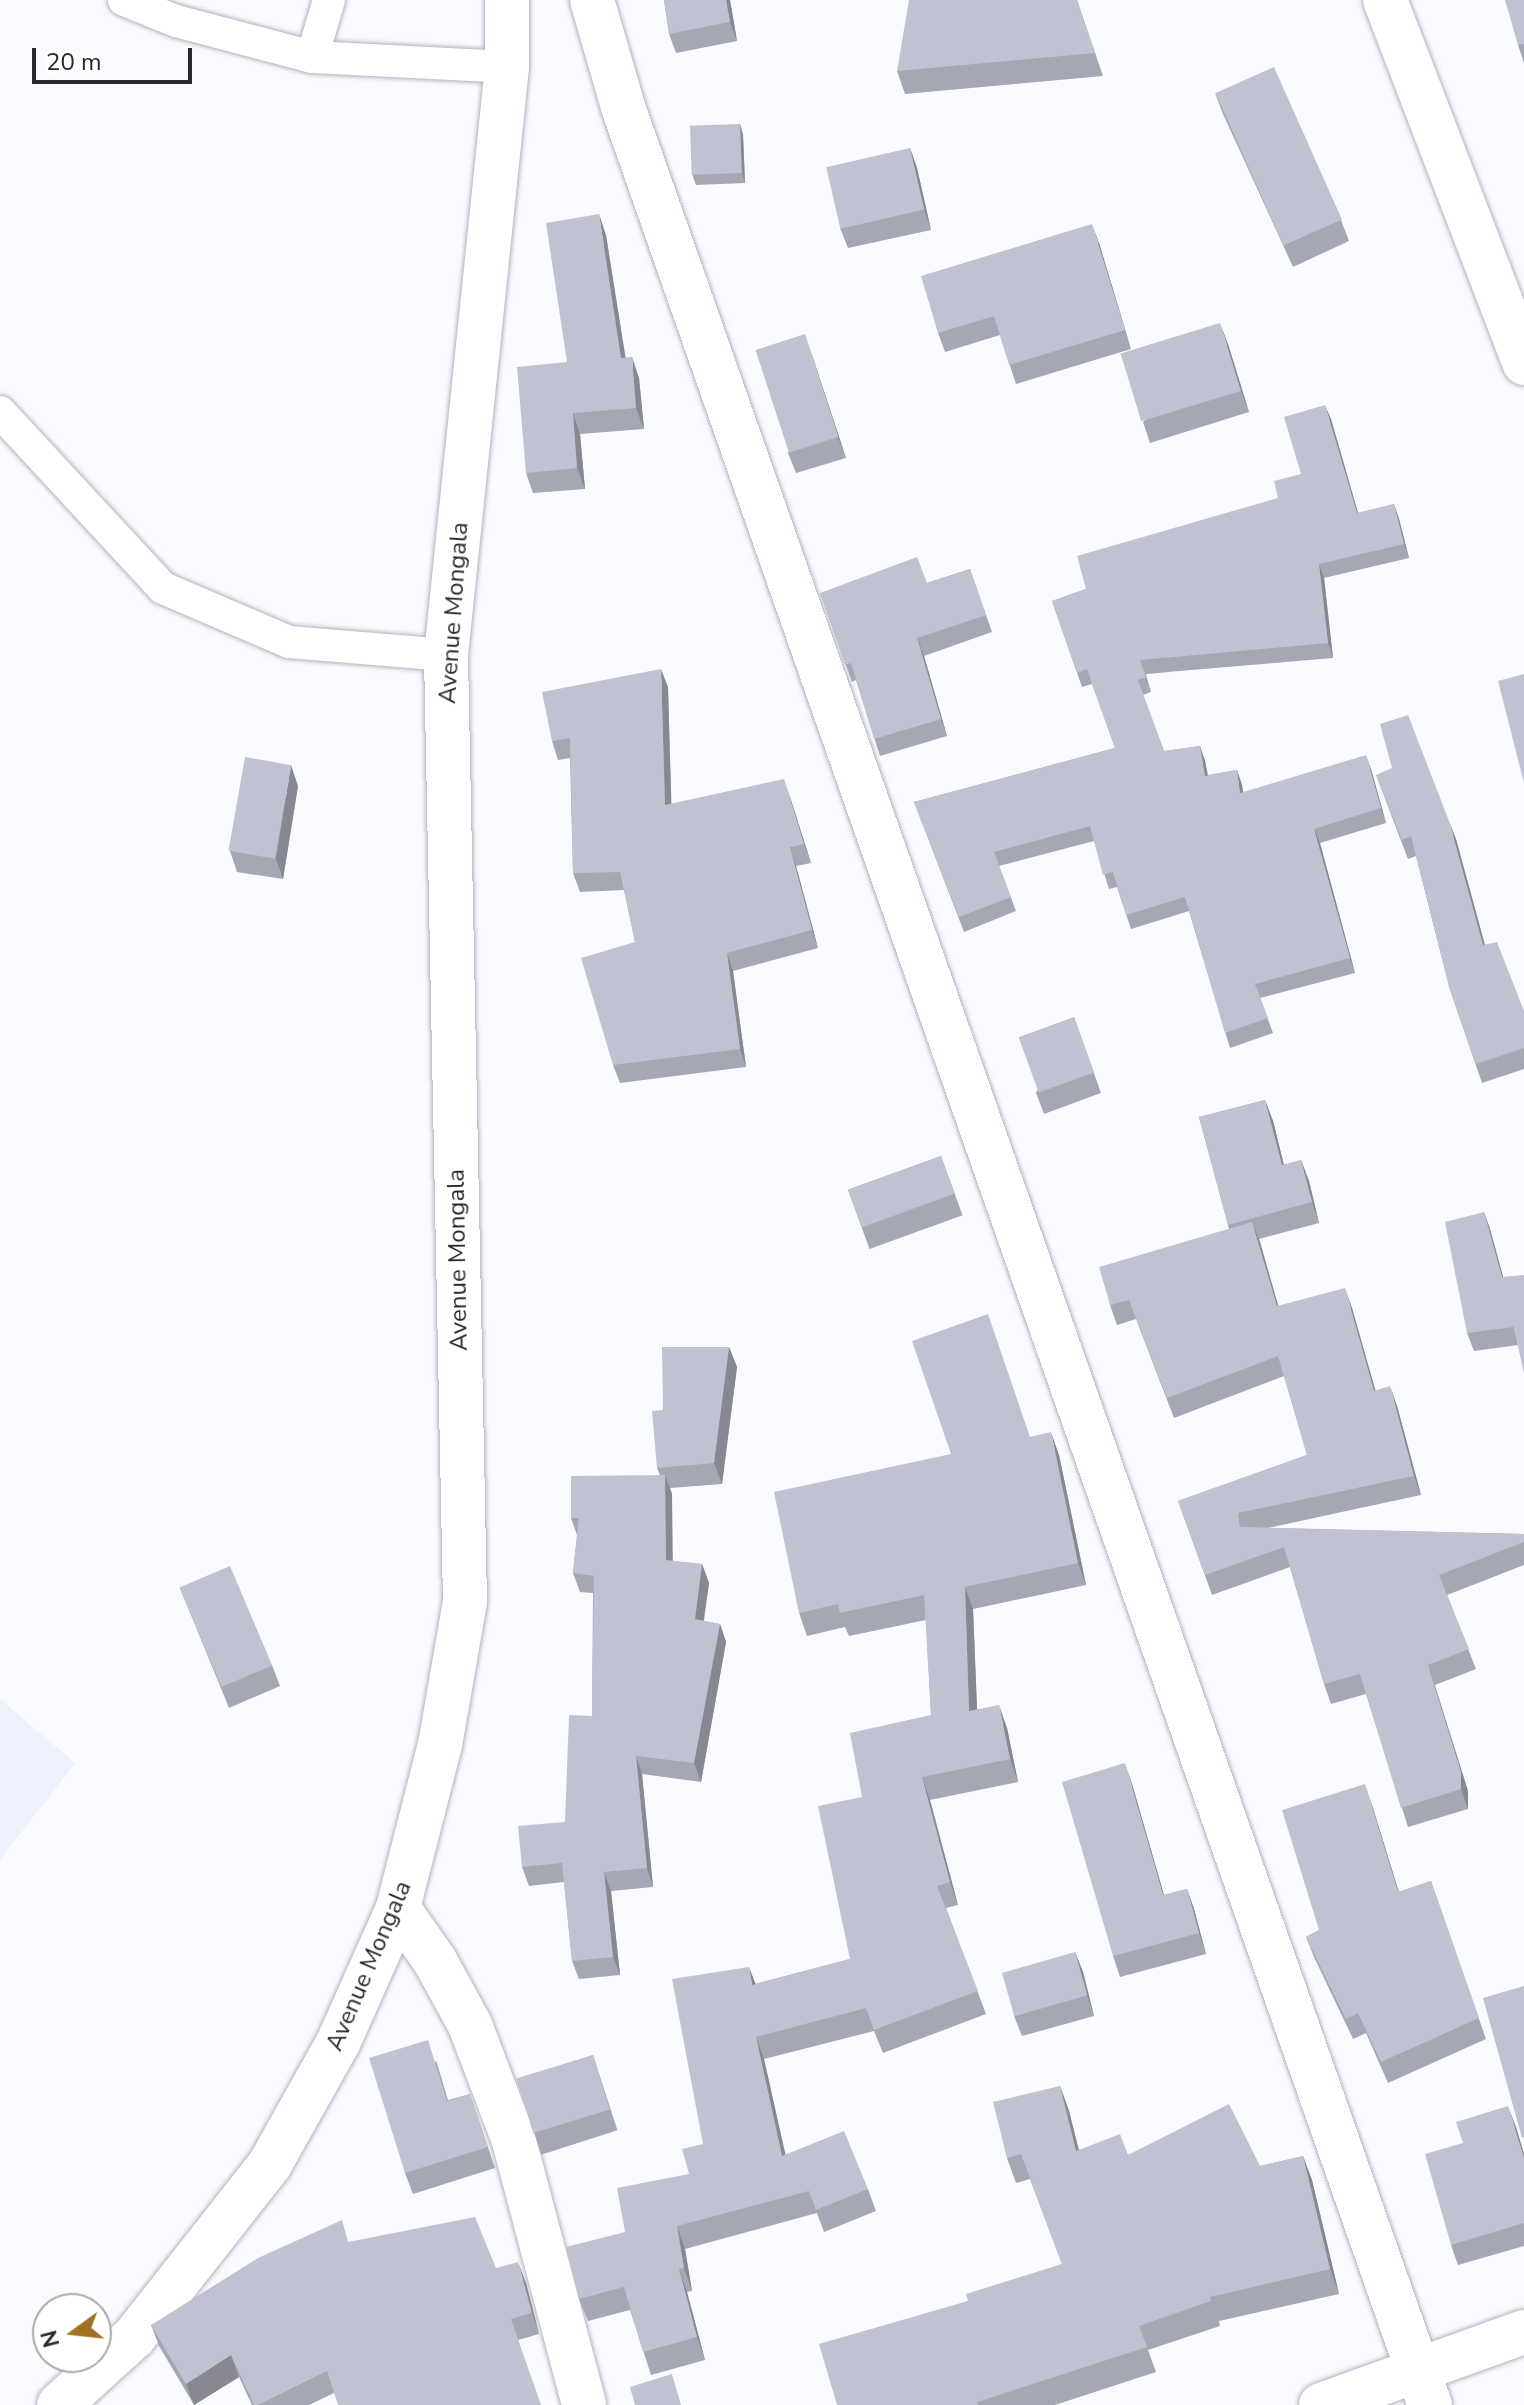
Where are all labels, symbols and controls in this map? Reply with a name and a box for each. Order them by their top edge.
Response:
scale bar [36,32,196,82]
text: 20 m [46,46,102,78]
street label: Avenue Mongala [433,521,475,705]
street label: Avenue Mongala [442,1169,474,1351]
street label: Avenue Mongala [320,1877,418,2055]
north arrow [32,2293,112,2373]
text: N [34,2327,67,2351]

